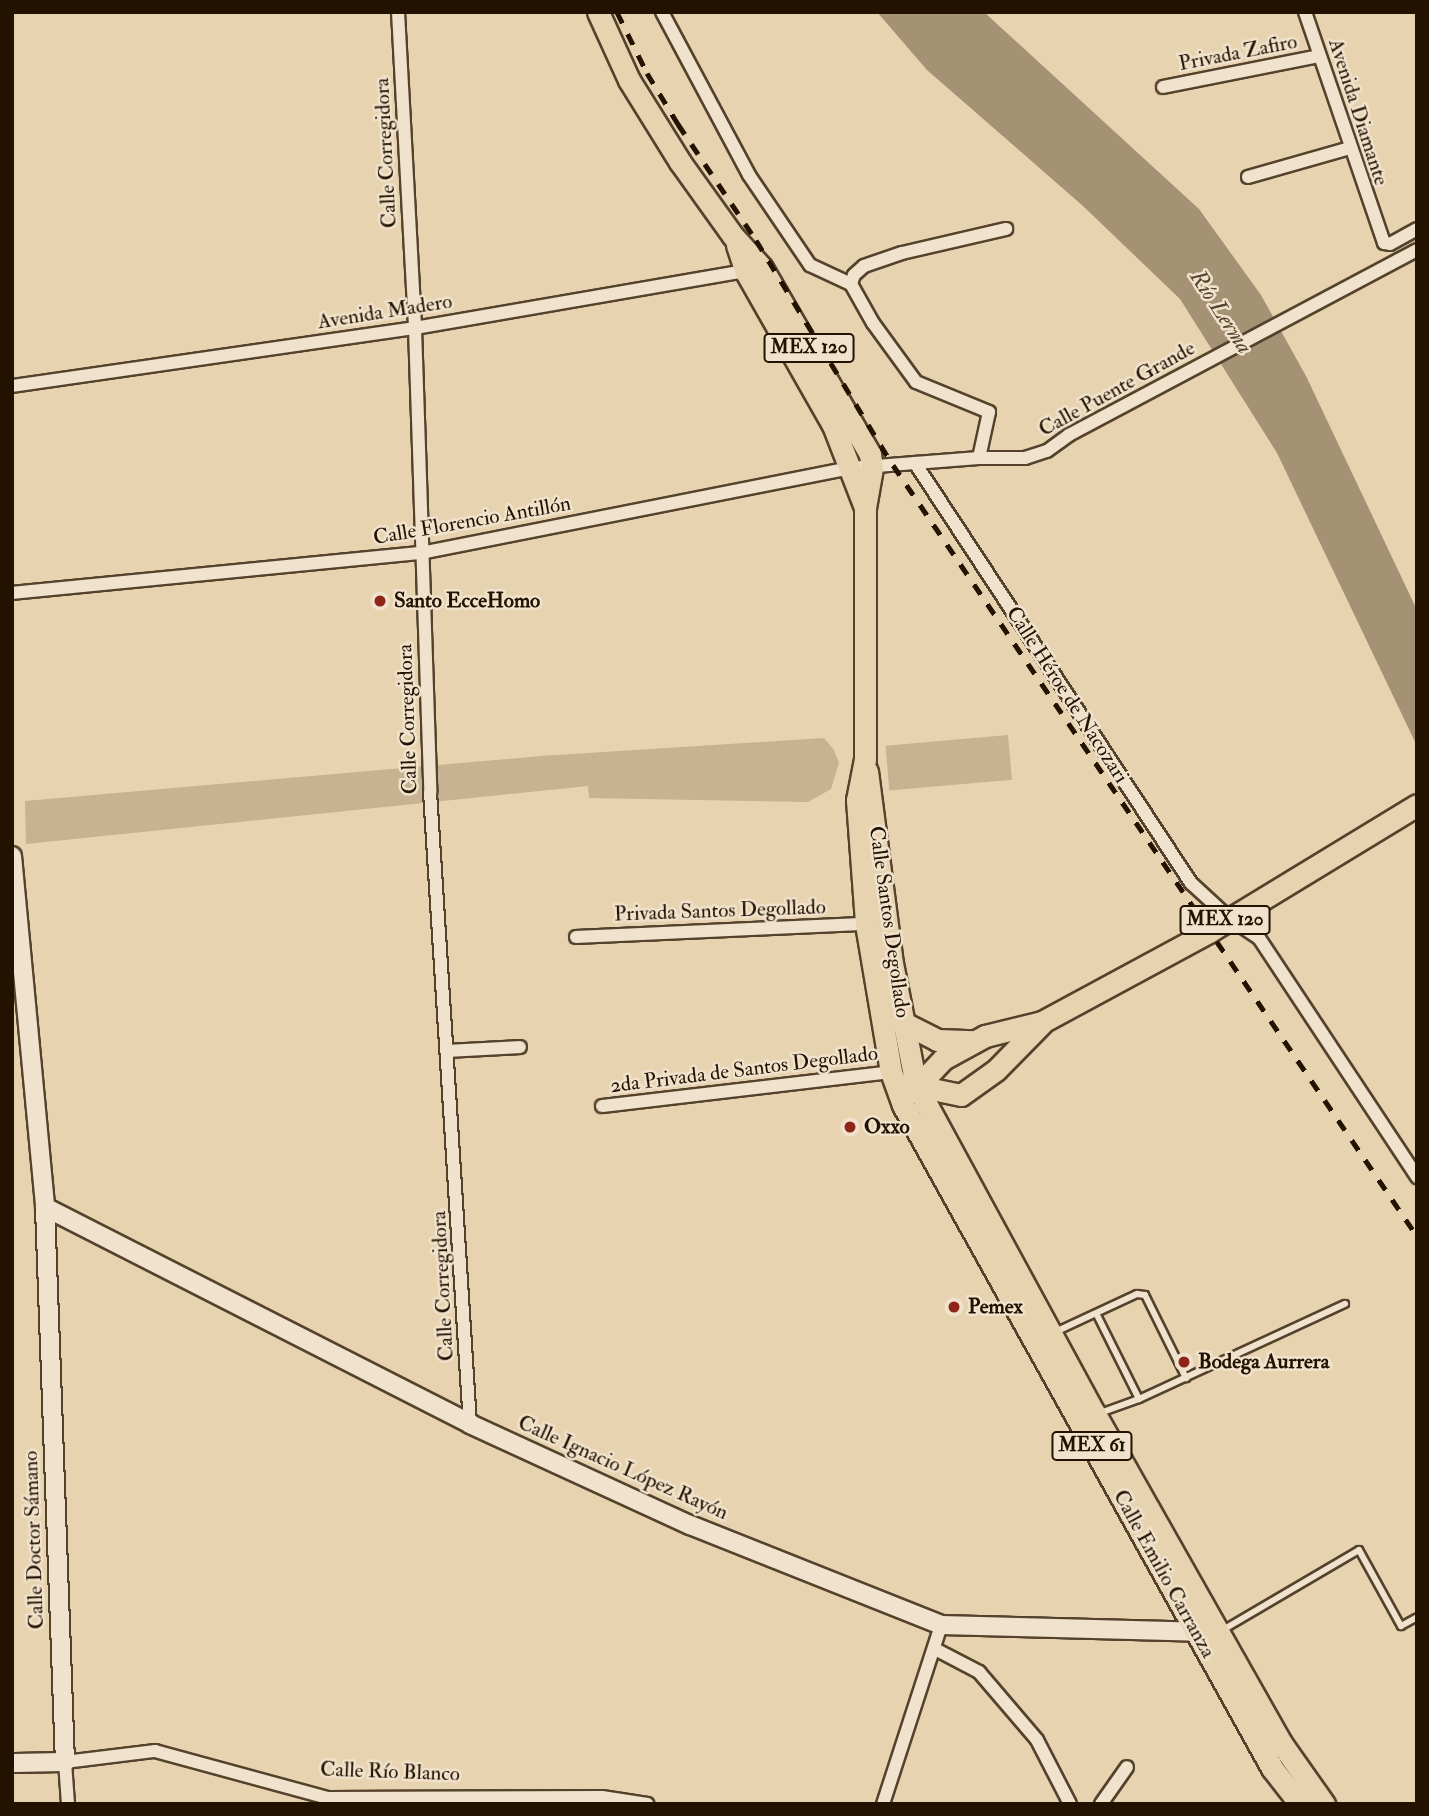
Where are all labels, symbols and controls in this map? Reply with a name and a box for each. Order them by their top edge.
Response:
street label: Privada Zafiro [1177,29,1299,77]
street label: Avenida Diamante [1322,35,1394,189]
street label: Calle Corregidora [369,77,403,229]
water label: Río Lerma [1184,265,1258,359]
street label: Avenida Madero [316,289,454,335]
road number: MEX 120 [764,332,854,364]
street label: Calle Puente Grande [1035,336,1199,442]
street label: Calle Florencio Antillón [371,491,573,551]
place label: Santo EcceHomo [394,588,540,614]
marker: Santo EcceHomo [372,593,388,609]
street label: Calle Héroe de Nacozari [1000,602,1134,788]
street label: Calle Corregidora [393,643,423,795]
street label: Calle Santos Degollado [863,825,915,1019]
street label: Privada Santos Degollado [614,895,826,927]
road number: MEX 120 [1180,904,1270,936]
street label: 2da Privada de Santos Degollado [609,1041,879,1099]
place label: Oxxo [864,1114,910,1140]
marker: Oxxo [842,1119,858,1135]
street label: Calle Corregidora [426,1210,460,1362]
place label: Pemex [968,1294,1023,1320]
marker: Pemex [946,1299,962,1315]
place label: Bodega Aurrera [1198,1349,1329,1375]
marker: Bodega Aurrera [1176,1354,1192,1370]
street label: Calle Ignacio López Rayón [514,1410,732,1526]
road number: MEX 61 [1050,1430,1134,1462]
street label: Calle Doctor Sámano [18,1450,50,1630]
street label: Calle Emilio Carranza [1107,1486,1221,1662]
street label: Calle Río Blanco [320,1757,460,1787]

